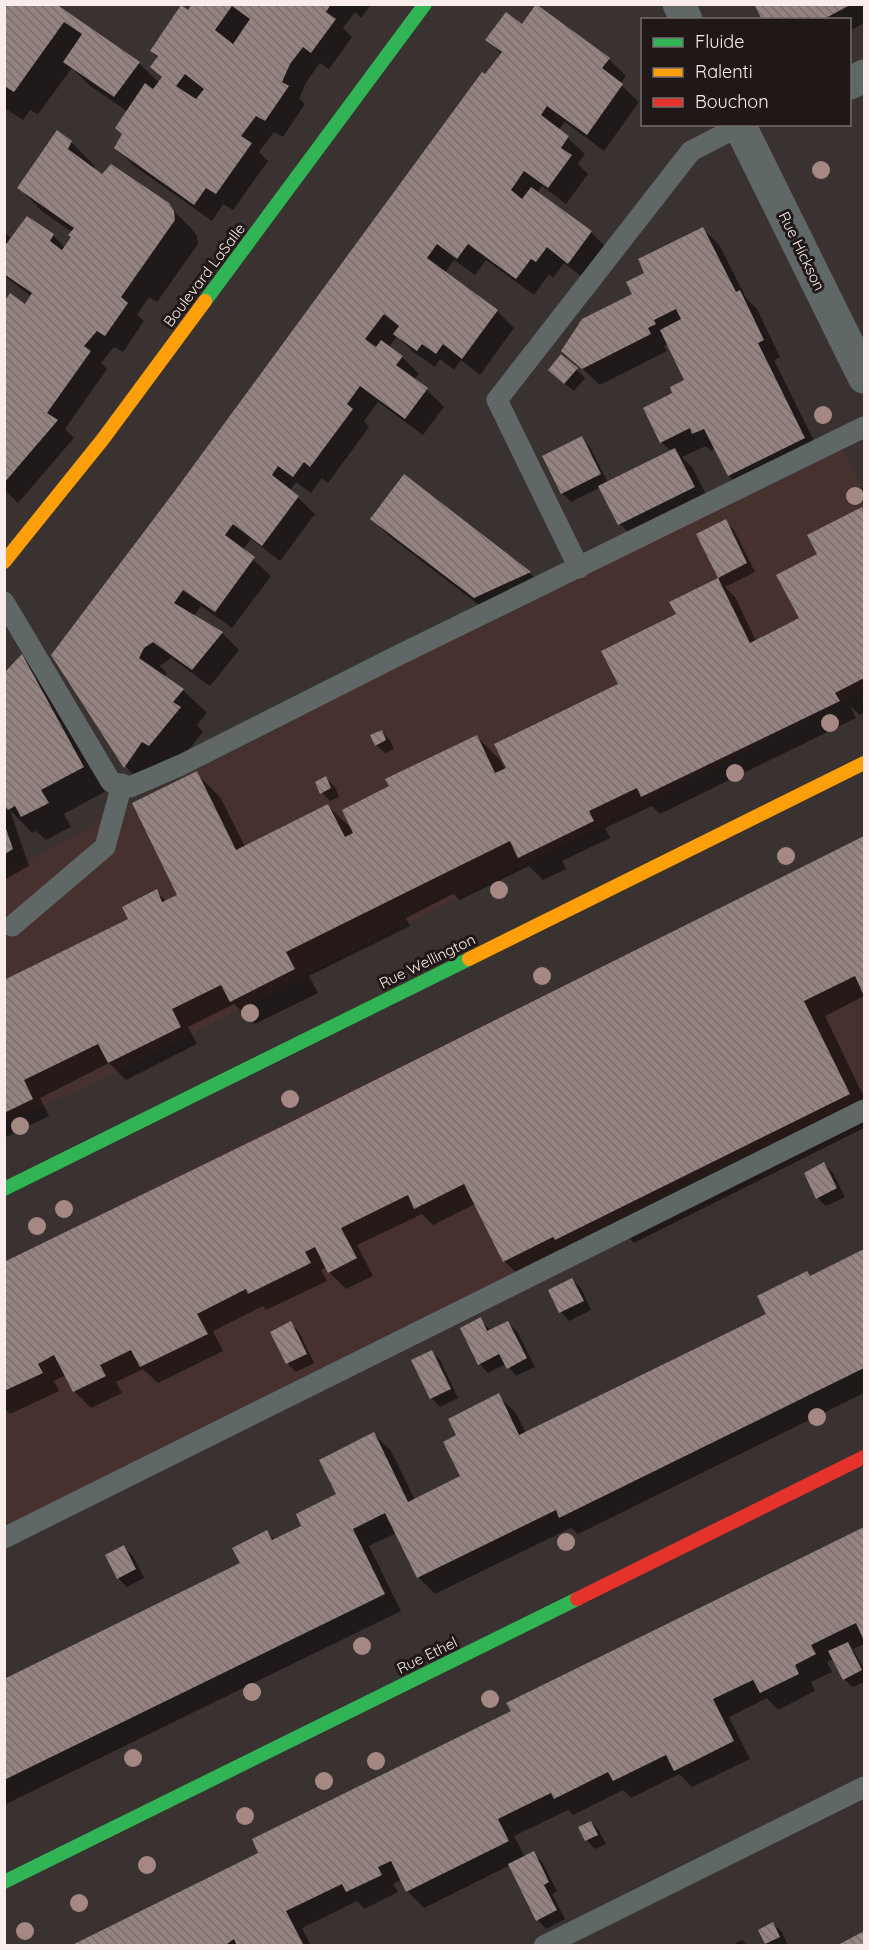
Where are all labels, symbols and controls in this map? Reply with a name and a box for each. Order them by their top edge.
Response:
legend [641,18,851,126]
text: Fluide [695,30,744,53]
text: Ralenti [695,60,753,83]
text: Bouchon [695,90,769,113]
street label: Rue Hickson [775,208,829,294]
street label: Boulevard LaSalle [159,220,249,330]
street label: Rue Wellington [376,930,478,992]
street label: Rue Ethel [394,1632,460,1678]

